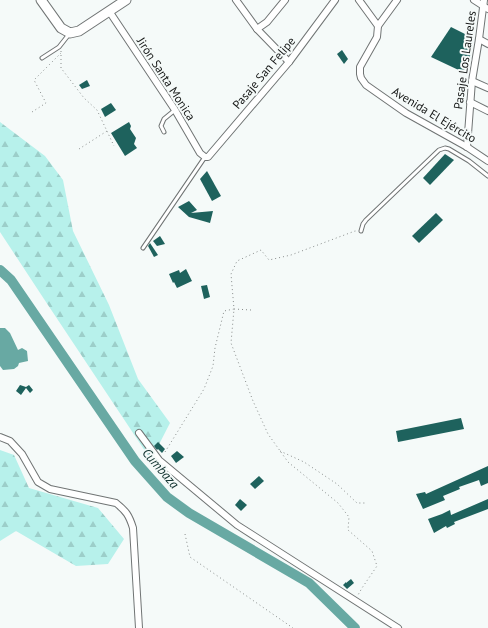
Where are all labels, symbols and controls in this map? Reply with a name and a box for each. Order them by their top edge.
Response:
street label: Pasaje Los Laureles [450,10,479,110]
street label: Jirón Santa Monica [133,33,199,123]
street label: Pasaje San Felipe [229,34,298,112]
street label: Avenida El Ejército [389,83,479,146]
water label: Cumbaza [138,445,183,493]

